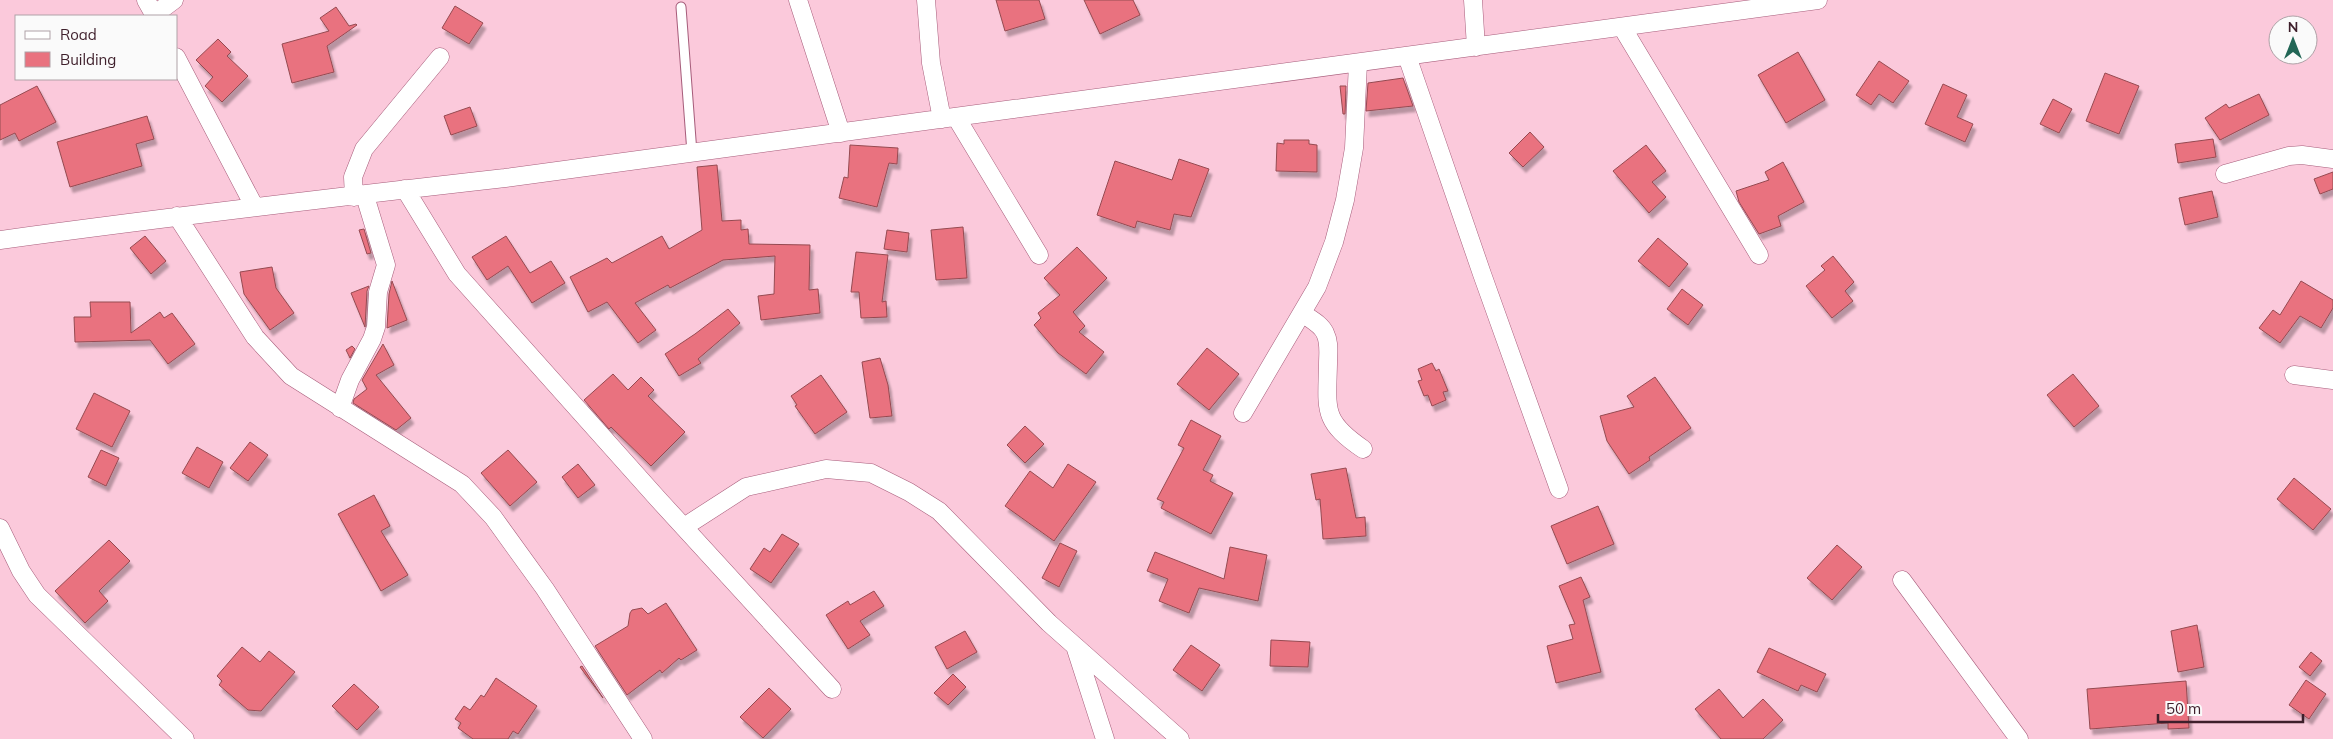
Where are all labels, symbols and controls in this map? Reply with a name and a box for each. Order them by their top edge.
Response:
legend [15,15,178,80]
north arrow [2268,15,2318,65]
text: N [2288,18,2298,36]
text: Road [60,25,97,44]
text: Building [60,50,116,69]
scale bar [2158,692,2303,724]
text: 50 m [2166,699,2201,718]

